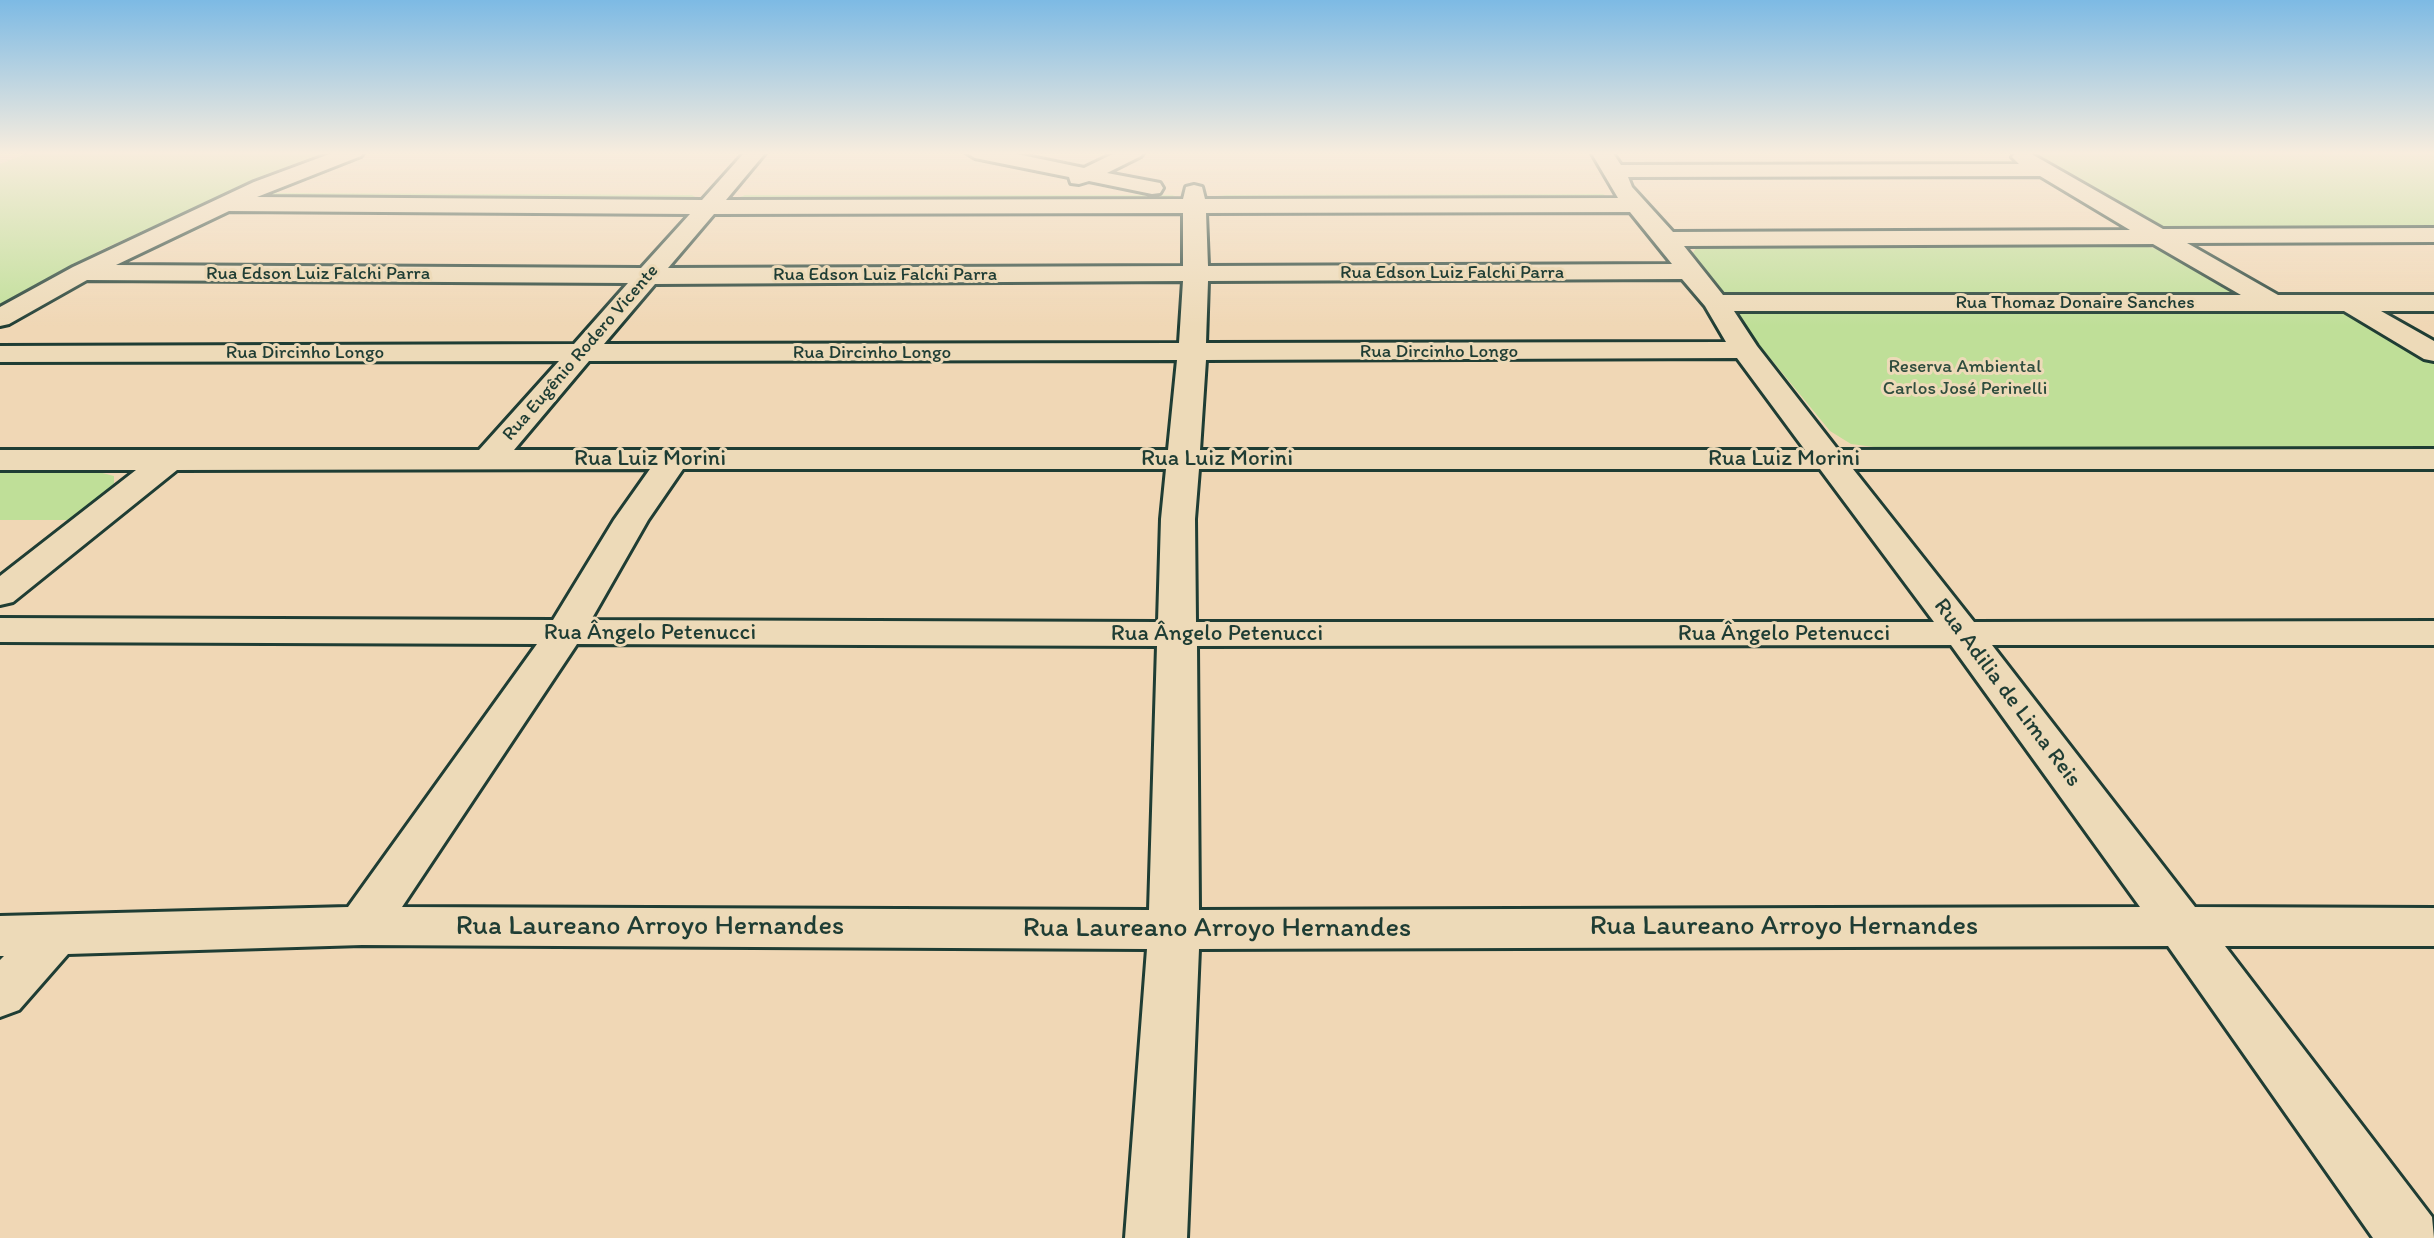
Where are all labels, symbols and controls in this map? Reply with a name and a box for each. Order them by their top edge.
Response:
street label: Rua Eugênio Rodero Vicente [498,260,664,446]
street label: Rua Edson Luiz Falchi Parra [1340,262,1564,284]
street label: Rua Edson Luiz Falchi Parra [206,263,430,285]
street label: Rua Edson Luiz Falchi Parra [773,264,997,286]
street label: Rua Thomaz Donaire Sanches [1955,292,2195,314]
street label: Rua Dircinho Longo [1360,341,1518,363]
street label: Rua Dircinho Longo [226,342,384,364]
street label: Rua Dircinho Longo [793,342,951,364]
park label: Reserva Ambiental Carlos José Perinelli [1883,356,2047,400]
street label: Rua Luiz Morini [574,445,726,473]
street label: Rua Luiz Morini [1141,445,1293,473]
street label: Rua Luiz Morini [1708,445,1860,473]
street label: Rua Adilia de Lima Reis [1927,593,2087,793]
street label: Rua Ângelo Petenucci [544,619,756,647]
street label: Rua Ângelo Petenucci [1111,620,1323,648]
street label: Rua Ângelo Petenucci [1678,620,1890,648]
street label: Rua Laureano Arroyo Hernandes [456,910,844,944]
street label: Rua Laureano Arroyo Hernandes [1590,910,1978,944]
street label: Rua Laureano Arroyo Hernandes [1023,912,1411,946]

